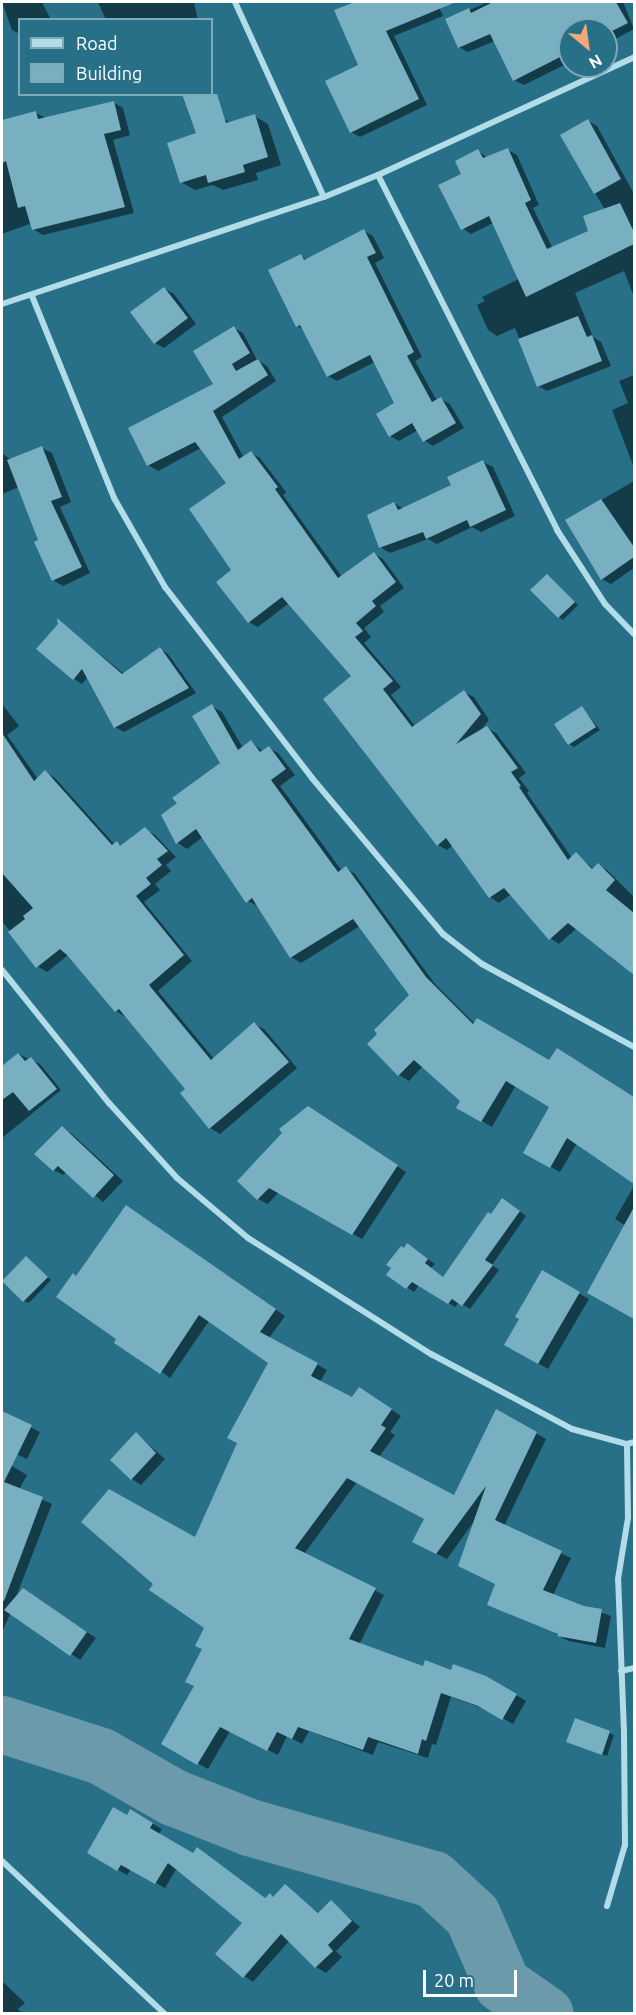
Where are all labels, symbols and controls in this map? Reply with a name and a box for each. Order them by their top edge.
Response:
legend [18,18,213,96]
north arrow [558,18,618,78]
text: Road [76,33,118,53]
text: N [586,51,605,73]
text: Building [76,63,142,83]
scale bar [426,1958,520,1996]
text: 20 m [434,1970,474,1990]

